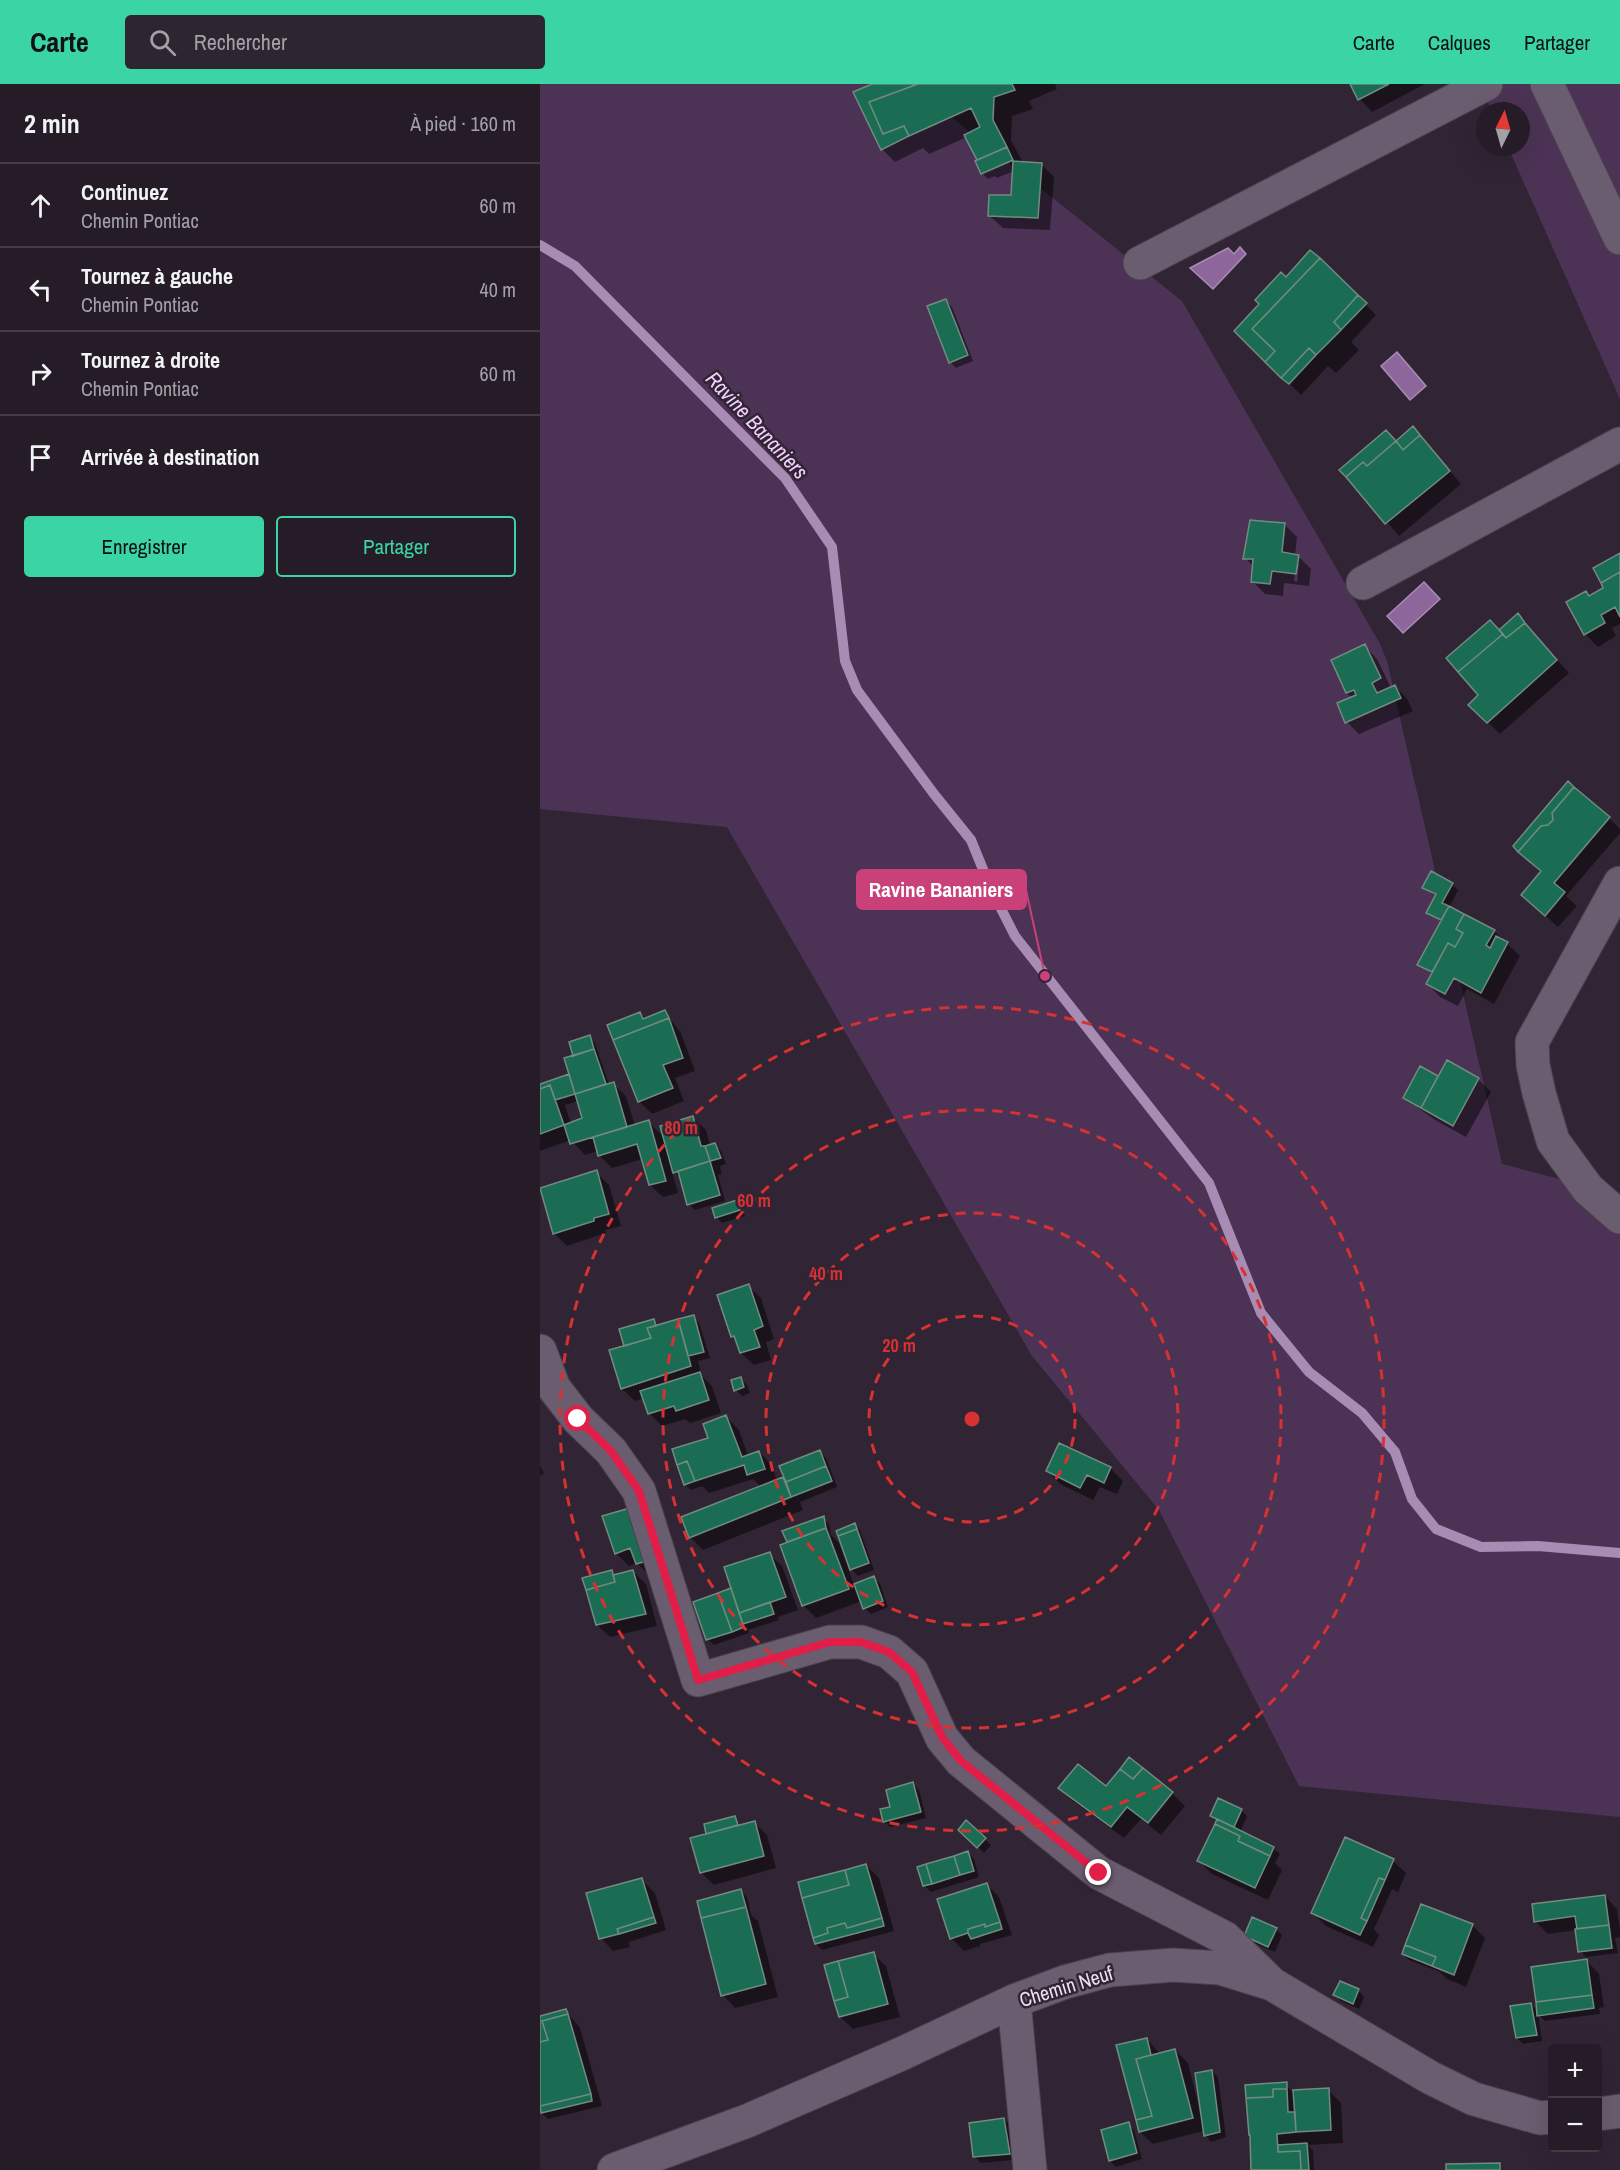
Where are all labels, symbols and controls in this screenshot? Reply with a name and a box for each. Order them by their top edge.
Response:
search box [125,15,545,69]
text: Carte [30,23,89,61]
icon: search [146,26,179,59]
text: Rechercher [194,27,287,57]
text: Carte [1353,28,1395,57]
text: Calques [1428,28,1491,57]
text: Partager [1524,28,1590,57]
north arrow [1476,102,1530,156]
text: 2 min [24,106,80,141]
text: À pied · 160 m [410,110,516,137]
text: Continuez [81,177,168,207]
icon: ahead [24,189,57,222]
text: 60 m [480,192,516,219]
text: Chemin Pontiac [81,207,199,234]
text: Tournez à gauche [81,261,233,291]
icon: left [24,273,57,306]
text: 40 m [480,276,516,303]
text: Chemin Pontiac [81,291,199,318]
text: Tournez à droite [81,345,220,375]
icon: right [24,357,57,390]
text: 60 m [480,360,516,387]
water label: Ravine Bananiers [699,365,815,486]
text: Chemin Pontiac [81,375,199,402]
icon: arrive [24,441,57,474]
text: Arrivée à destination [81,442,259,472]
button: Enregistrer [24,516,264,577]
button: Partager [276,516,516,577]
callout: Ravine Bananiers [857,870,1026,909]
text: Ravine Bananiers [869,875,1013,904]
text: 80 m [664,1115,698,1140]
text: 60 m [737,1188,771,1213]
text: 40 m [809,1261,843,1286]
text: 20 m [882,1333,916,1358]
route start [564,1405,590,1431]
centre of rings [962,1409,982,1429]
route end [1085,1859,1111,1885]
street label: Chemin Neuf [1016,1959,1117,2013]
map controls [1548,2044,1602,2152]
button: + [1548,2044,1602,2098]
button: − [1548,2098,1602,2152]

